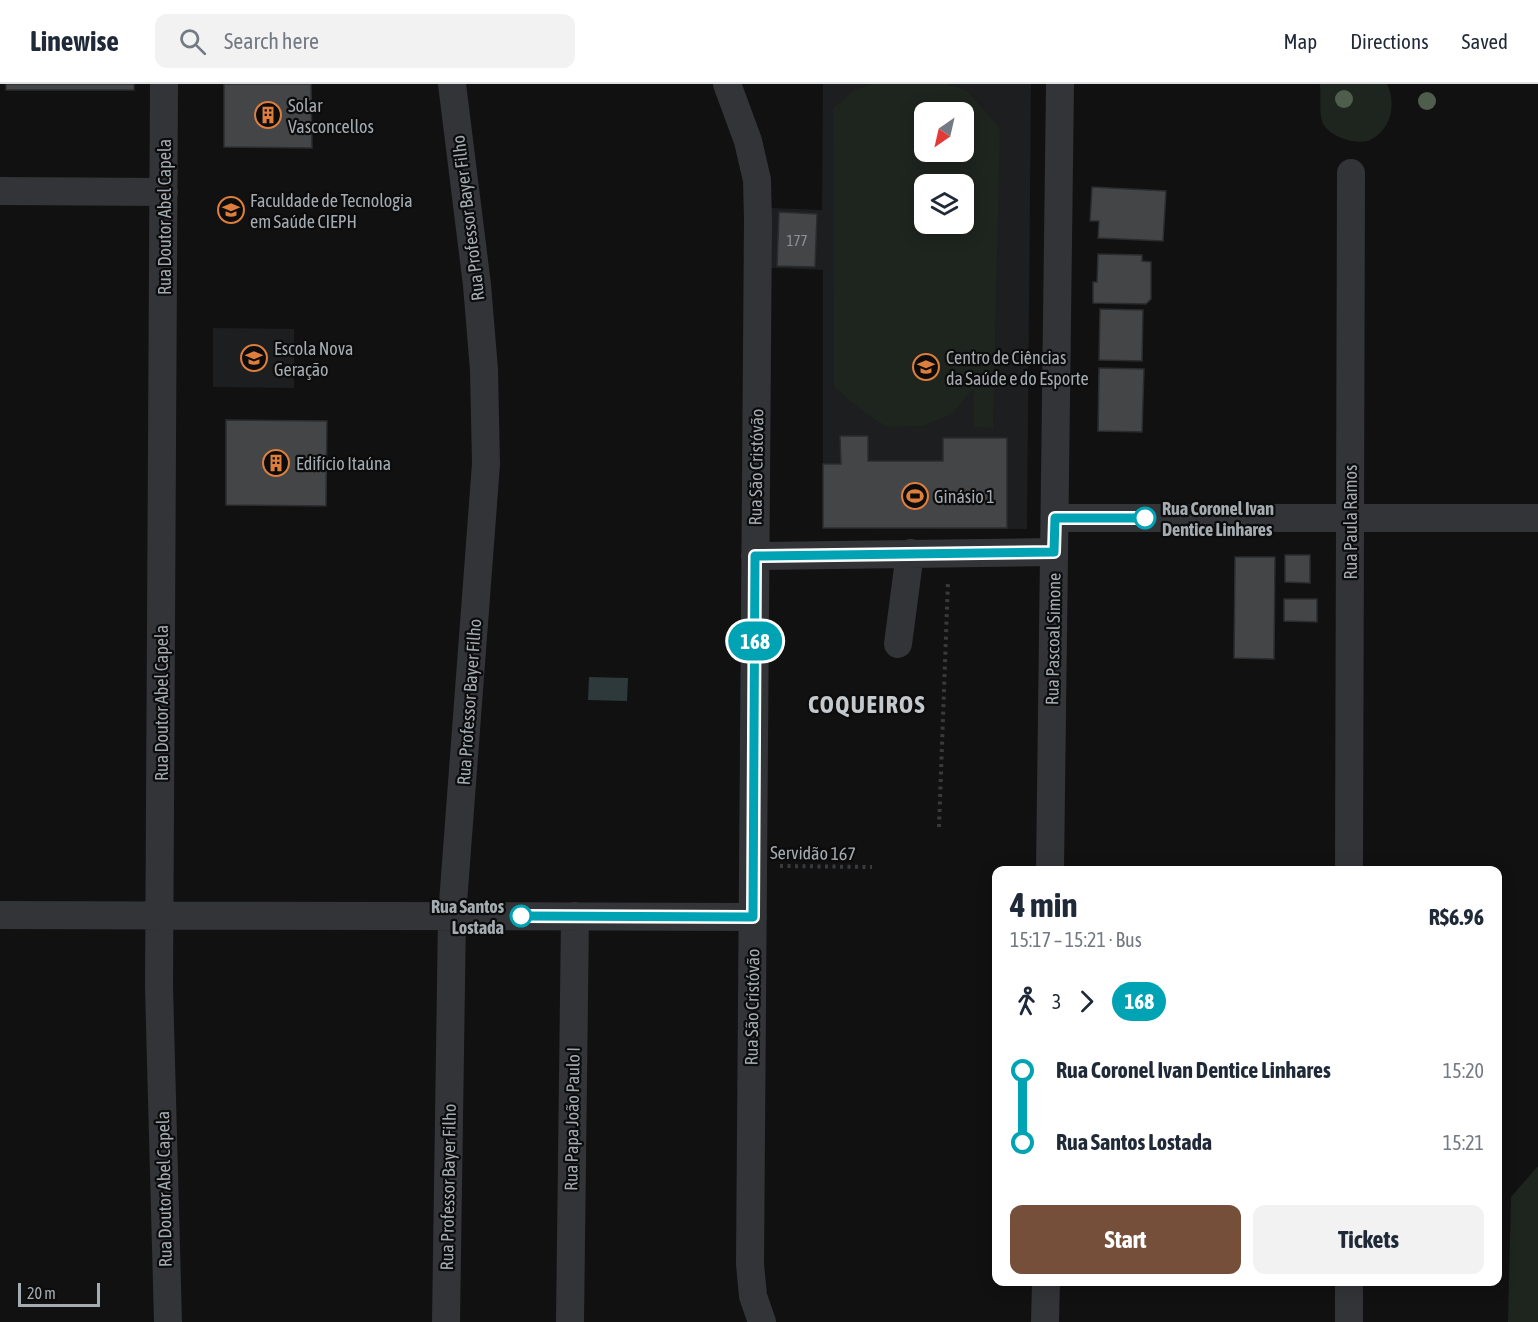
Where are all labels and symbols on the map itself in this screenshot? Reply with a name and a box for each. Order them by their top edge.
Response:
place label: Solar Vasconcellos [288,95,374,137]
building icon: Solar Vasconcellos [253,100,283,130]
north arrow [914,102,974,162]
street label: Rua Professor Bayer Filho [447,134,489,302]
street label: Rua Doutor Abel Capela [154,139,175,295]
place label: Faculdade de Tecnologia em Saúde CIEPH [250,190,413,232]
school or university icon: Faculdade de Tecnologia em Saúde CIEPH [216,195,246,225]
house number: 177 [786,232,808,249]
place label: Escola Nova Geração [274,338,353,380]
school or university icon: Escola Nova Geração [239,343,269,373]
place label: Centro de Ciências da Saúde e do Esporte [946,347,1089,389]
school or university icon: Centro de Ciências da Saúde e do Esporte [911,352,941,382]
street label: Rua São Cristóvão [744,409,768,525]
building icon: Edifício Itaúna [261,448,291,478]
place label: Edifício Itaúna [296,453,391,474]
street label: Rua Paula Ramos [1340,465,1361,579]
sports icon: Ginásio 1 [900,481,930,511]
place label: Ginásio 1 [934,486,995,507]
place label: Rua Coronel Ivan Dentice Linhares [1162,498,1274,540]
marker: Rua Coronel Ivan Dentice Linhares [1134,507,1156,529]
street label: Rua Pascoal Simone [1041,573,1065,705]
street label: Rua Professor Bayer Filho [453,618,485,786]
line badge: 168 [720,622,789,660]
street label: Rua Doutor Abel Capela [151,625,172,781]
district label: COQUEIROS [808,691,926,718]
street label: Servidão 167 [770,842,856,864]
place label: Rua Santos Lostada [431,896,505,938]
marker: Rua Santos Lostada [510,905,532,927]
street label: Rua São Cristóvão [740,949,764,1065]
street label: Rua Papa João Paulo I [560,1047,584,1191]
street label: Rua Professor Bayer Filho [436,1104,460,1270]
street label: Rua Doutor Abel Capela [152,1111,176,1267]
scale bar [18,1280,100,1308]

